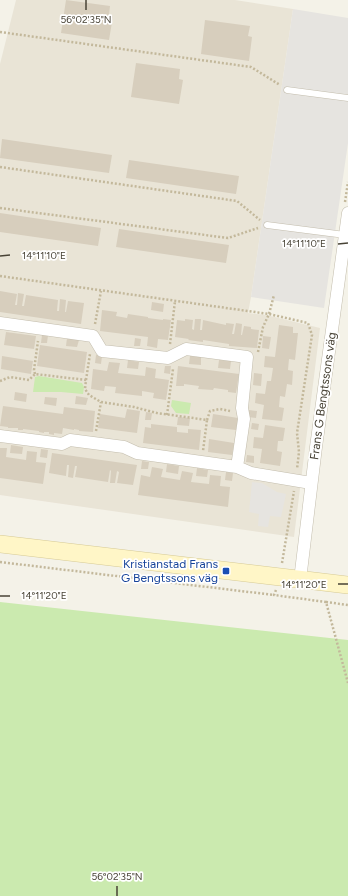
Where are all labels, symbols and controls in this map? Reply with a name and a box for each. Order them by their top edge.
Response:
text: 56°02'35"N [60,13,112,26]
text: 14°11'10"E [282,237,326,250]
text: 14°11'10"E [22,249,66,262]
street label: Frans G Bengtssons väg [307,331,339,461]
place label: Kristianstad Frans G Bengtssons väg [121,557,218,585]
marker: Kristianstad Frans G Bengtssons väg [221,566,231,576]
text: 14°11'20"E [281,578,327,591]
text: 14°11'20"E [21,589,67,602]
text: 56°02'35"N [91,870,143,883]

